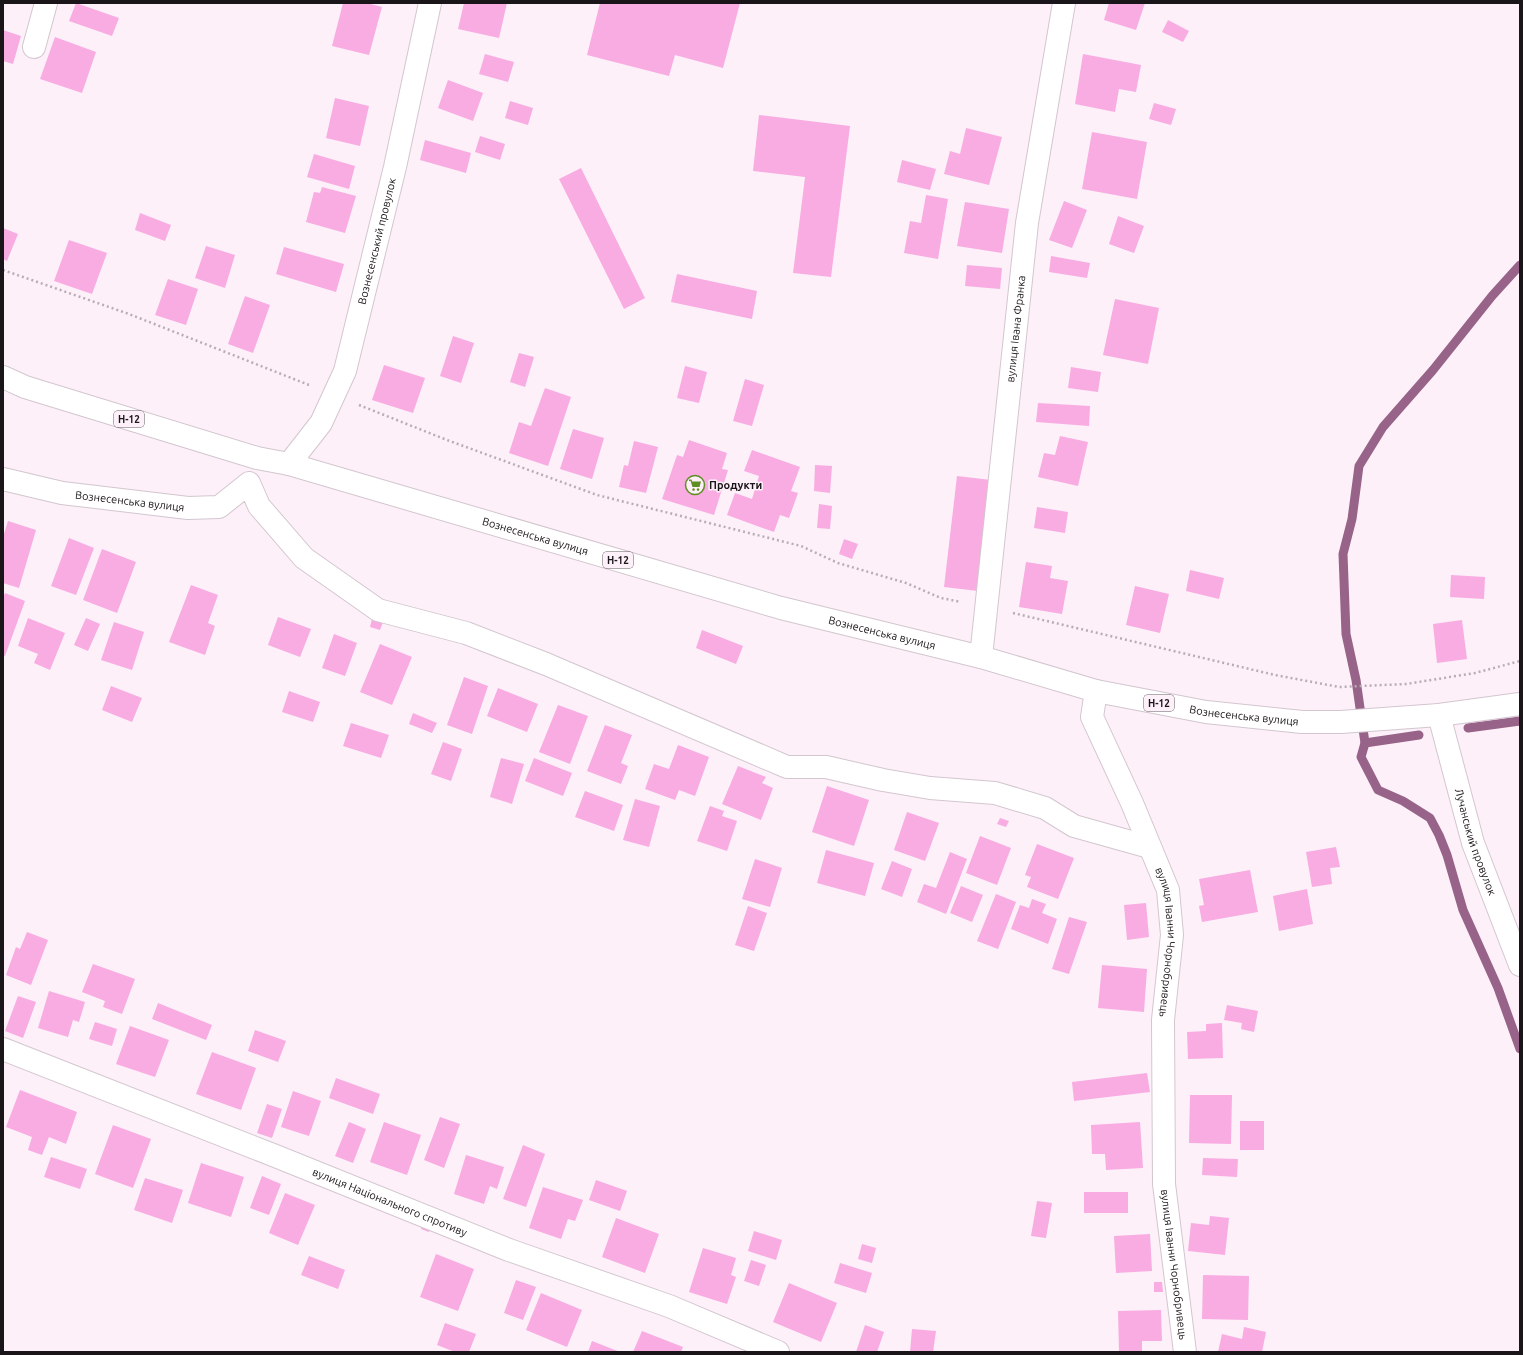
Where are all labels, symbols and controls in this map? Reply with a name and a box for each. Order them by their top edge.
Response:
street label: Вознесенський провулок [356,176,398,306]
street label: вулиця Івана Франка [1004,275,1027,383]
road number: Н-12 [114,411,144,427]
supermarket icon: Продукти [684,474,706,496]
place label: Продукти [709,479,762,491]
street label: Вознесенська вулиця [75,489,185,514]
street label: Вознесенська вулиця [481,515,590,557]
road number: Н-12 [603,552,633,568]
street label: Вознесенська вулиця [827,614,937,652]
road number: Н-12 [1144,695,1174,711]
street label: Вознесенська вулиця [1188,703,1299,728]
street label: Лучанський провулок [1453,787,1499,897]
street label: вулиця Іванни Чорнобривець [1153,865,1178,1018]
street label: вулиця Національного спротиву [311,1166,469,1239]
street label: вулиця Іванни Чорнобривець [1159,1188,1189,1341]

